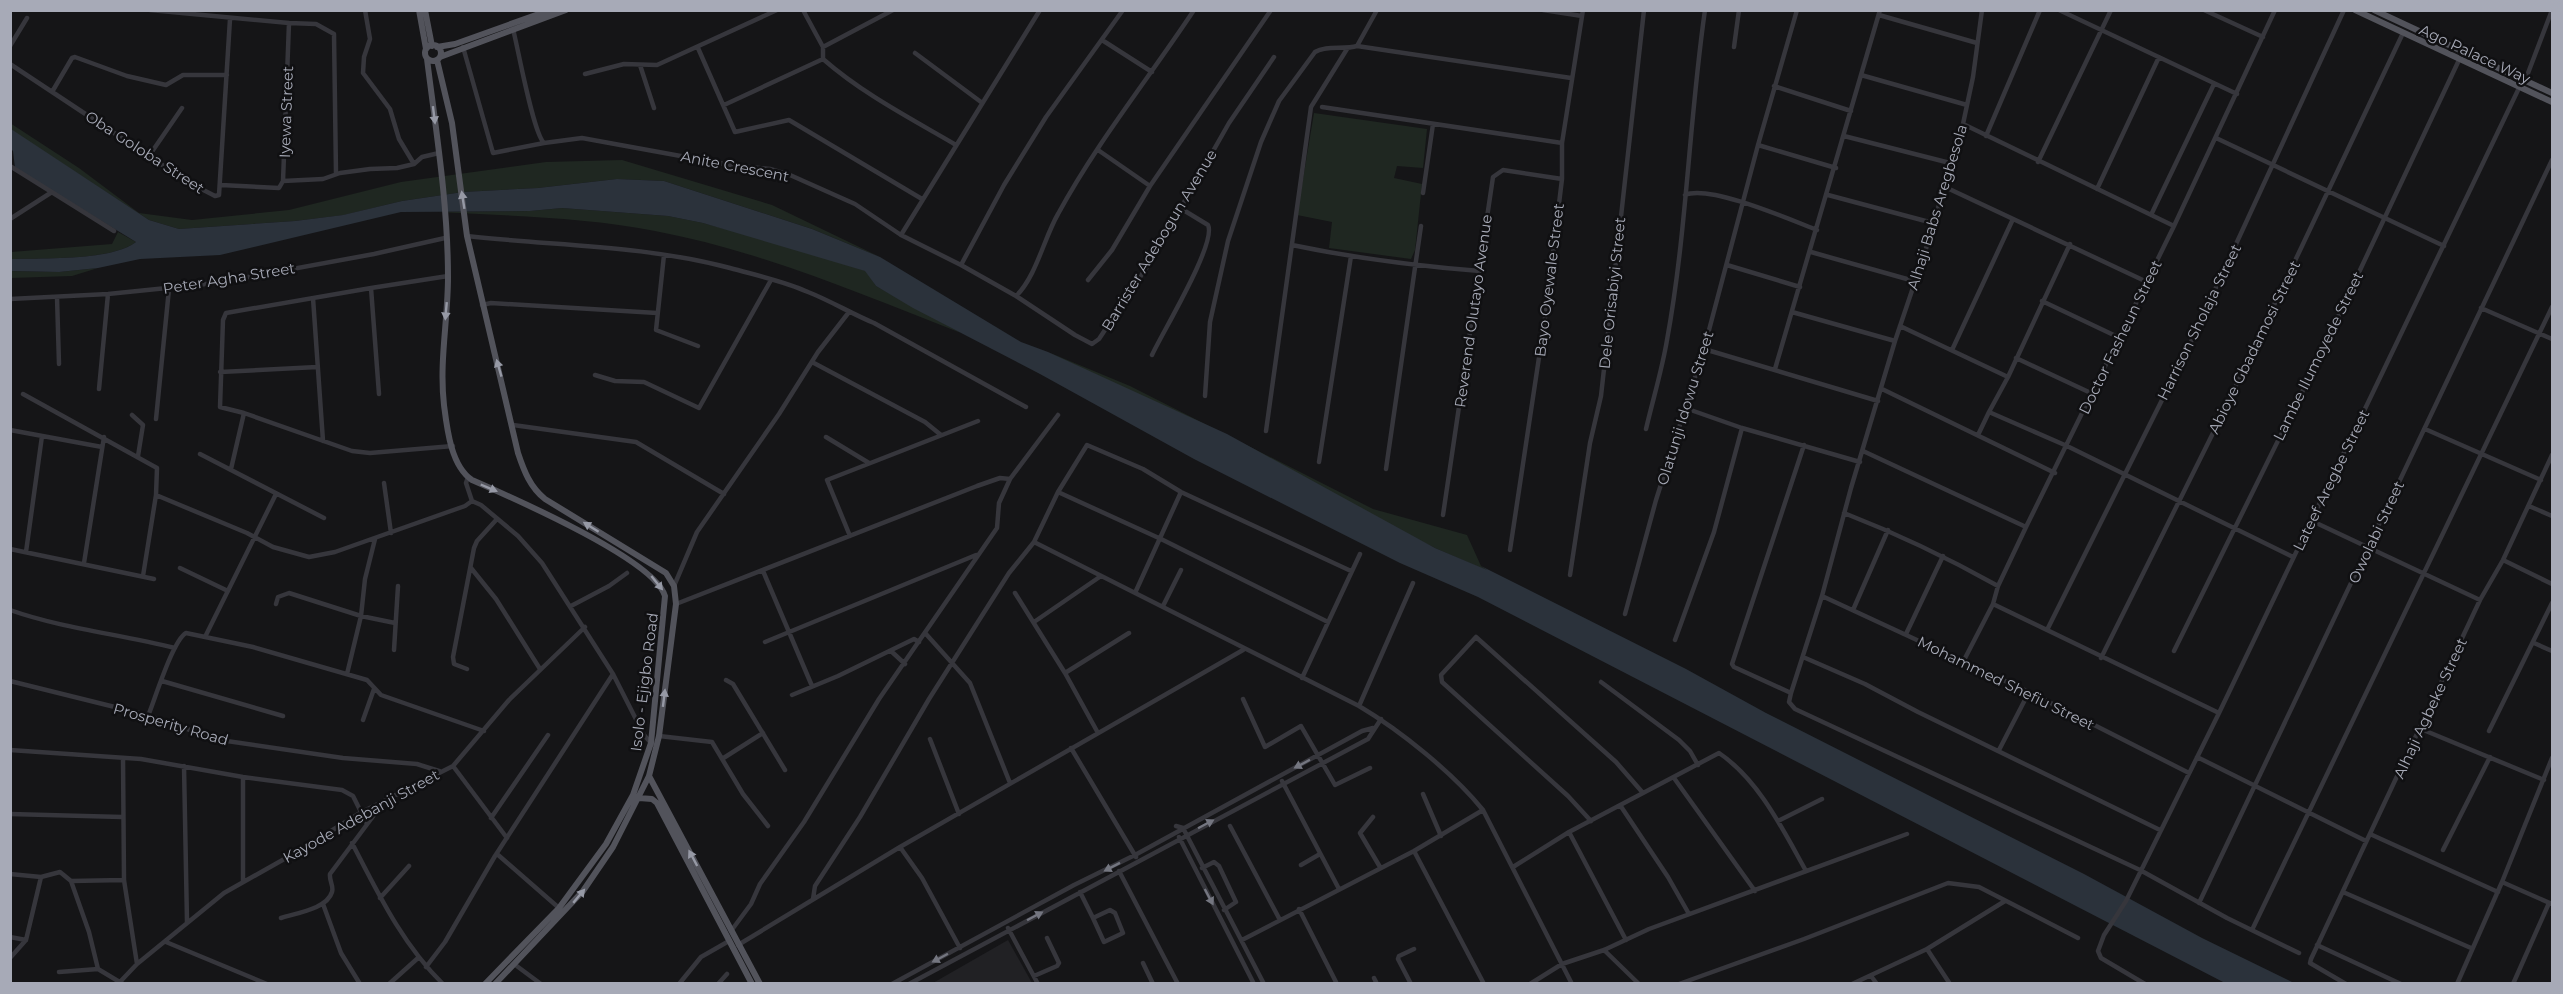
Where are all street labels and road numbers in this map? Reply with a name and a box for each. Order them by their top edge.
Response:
street label: Ago Palace Way [2416,20,2534,88]
street label: Iyewa Street [275,66,297,158]
street label: Oba Goloba Street [82,106,208,198]
street label: Alhaji Babs Aregbesola [1903,122,1971,292]
street label: Anite Crescent [679,146,791,186]
street label: Barrister Adebogun Avenue [1097,146,1221,334]
street label: Bayo Oyewale Street [1530,202,1568,358]
street label: Reverend Olutayo Avenue [1450,213,1496,409]
street label: Dele Orisabiyi Street [1595,216,1629,370]
street label: Harrison Sholaja Street [2153,241,2245,403]
street label: Doctor Fasheun Street [2074,257,2166,417]
street label: Abioye Gbadamosi Street [2204,257,2304,437]
street label: Peter Agha Street [161,258,297,298]
street label: Lambe Ilumoyede Street [2269,268,2367,444]
street label: Olatunji Idowu Street [1652,329,1718,487]
street label: Lateef Aregbe Street [2288,406,2374,554]
street label: Owolabi Street [2344,478,2408,586]
street label: Isolo - Ejigbo Road [626,612,662,752]
street label: Mohammed Shefiu Street [1914,632,2098,734]
street label: Alhaji Agbeke Street [2389,635,2471,781]
street label: Prosperity Road [111,698,231,750]
street label: Kayode Adebanji Street [279,765,443,867]

